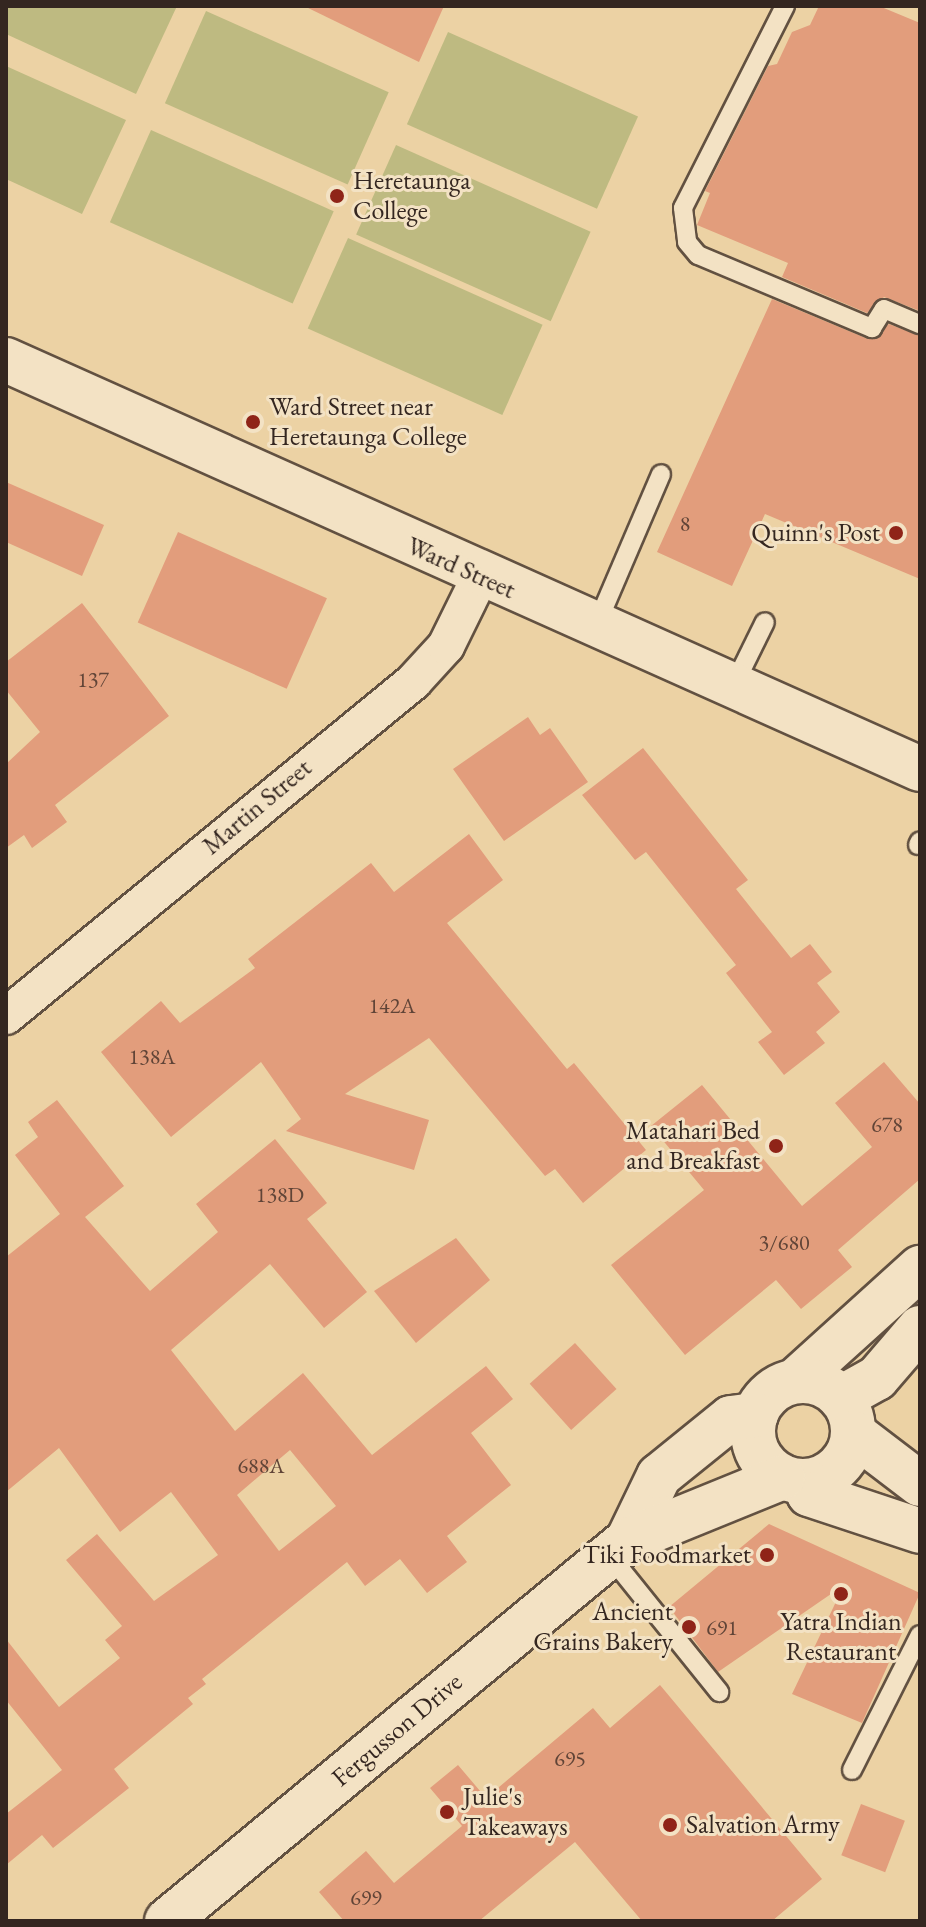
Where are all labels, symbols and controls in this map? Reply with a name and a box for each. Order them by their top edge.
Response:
place label: Heretaunga College [353,165,471,226]
marker: Heretaunga College [328,187,346,205]
place label: Ward Street near Heretaunga College [269,391,467,452]
marker: Ward Street near Heretaunga College [244,413,262,431]
house number: 8 [680,511,690,537]
place label: Quinn's Post [751,517,880,549]
marker: Quinn's Post [887,524,905,542]
street label: Ward Street [402,530,520,606]
house number: 137 [77,667,109,693]
street label: Martin Street [196,752,318,862]
house number: 142A [369,993,415,1019]
house number: 138A [129,1044,175,1070]
house number: 678 [871,1112,903,1138]
place label: Matahari Bed and Breakfast [626,1115,760,1176]
marker: Matahari Bed and Breakfast [767,1137,785,1155]
house number: 138D [256,1182,304,1208]
house number: 3/680 [758,1230,810,1256]
house number: 688A [238,1453,284,1479]
place label: Tiki Foodmarket [582,1539,751,1571]
marker: Tiki Foodmarket [758,1546,776,1564]
marker: Yatra Indian Restaurant [832,1585,850,1603]
place label: Ancient Grains Bakery [533,1596,673,1658]
place label: Yatra Indian Restaurant [780,1606,902,1668]
house number: 691 [706,1615,738,1641]
marker: Ancient Grains Bakery [680,1618,698,1636]
street label: Fergusson Drive [325,1666,469,1794]
house number: 695 [554,1746,586,1772]
place label: Julie's Takeaways [463,1781,568,1842]
marker: Julie's Takeaways [438,1803,456,1821]
place label: Salvation Army [686,1809,840,1841]
marker: Salvation Army [661,1816,679,1834]
house number: 699 [350,1885,382,1911]

